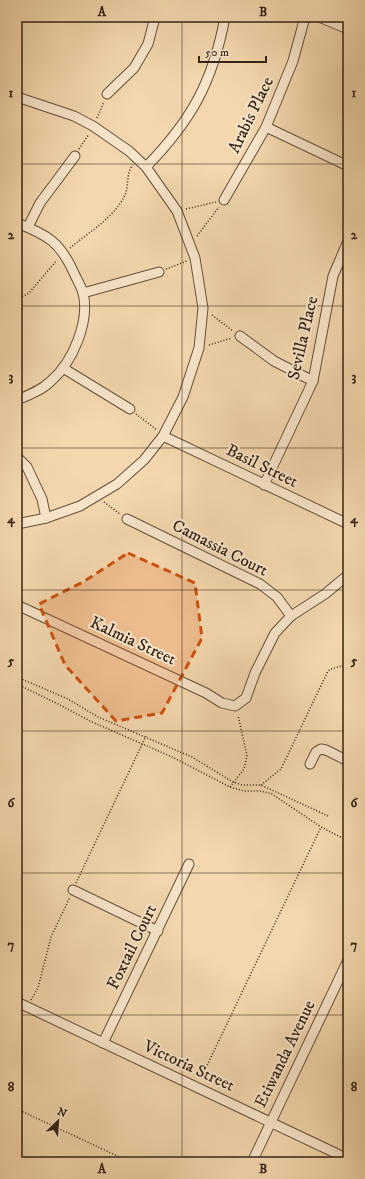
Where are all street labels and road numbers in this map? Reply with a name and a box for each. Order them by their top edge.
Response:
street label: Arabis Place [223,73,279,157]
street label: Sevilla Place [283,294,323,382]
street label: Basil Street [223,439,302,493]
street label: Camassia Court [168,514,272,582]
street label: Kalmia Street [86,611,180,671]
street label: Foxtail Court [102,900,162,993]
street label: Etiwanda Avenue [249,997,321,1111]
street label: Victoria Street [139,1035,238,1097]

